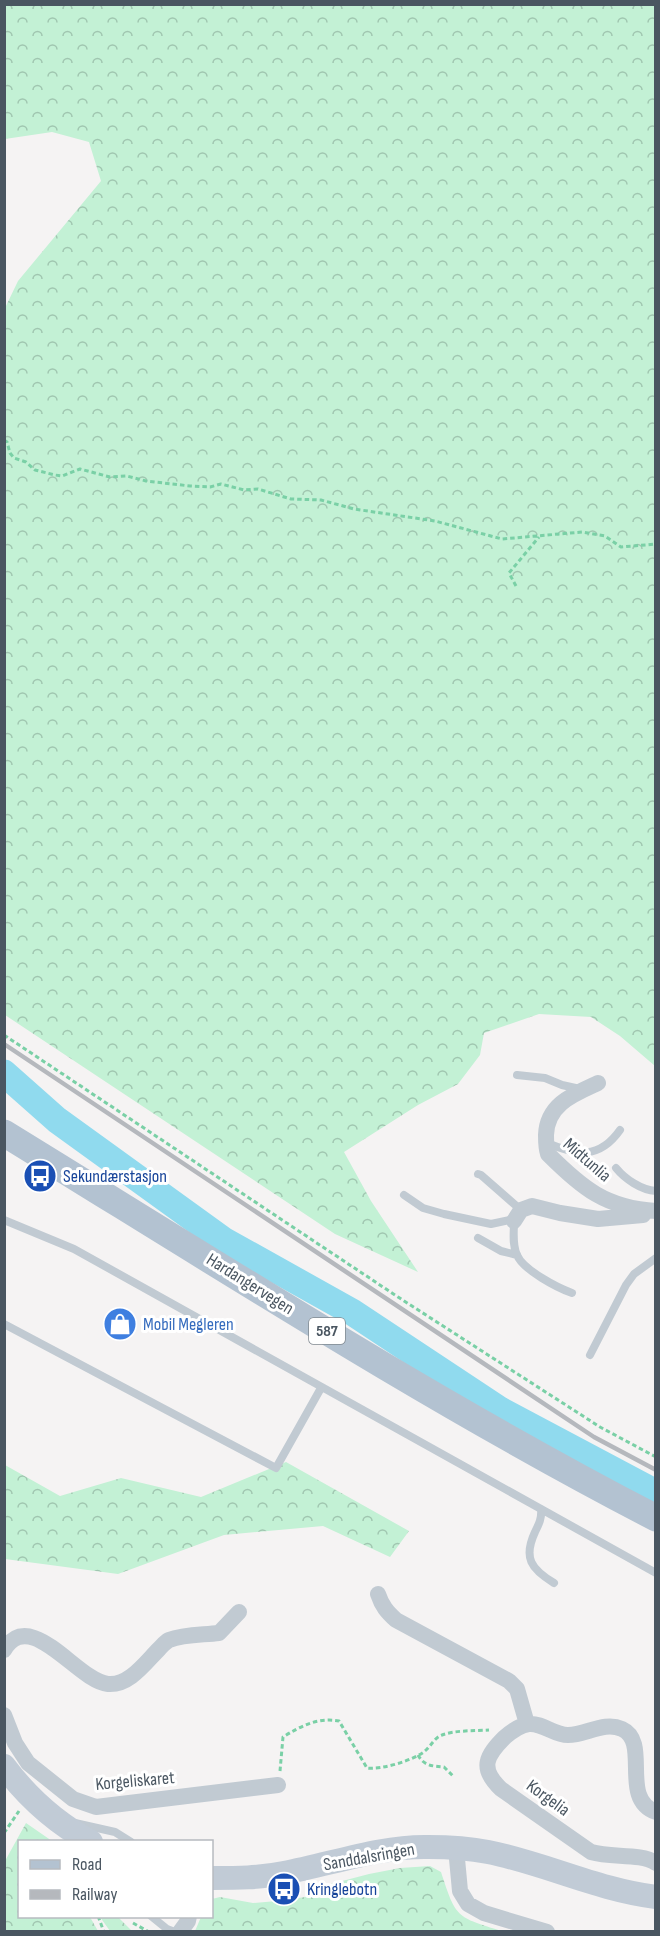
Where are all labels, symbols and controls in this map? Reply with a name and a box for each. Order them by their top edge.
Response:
street label: Midtunlia [559,1134,615,1186]
bus stop icon: Sekundærstasjon [22,1158,58,1194]
place label: Sekundærstasjon [63,1166,167,1187]
street label: Hardangervegen [203,1249,297,1319]
shop icon: Mobil Megleren [102,1306,138,1342]
place label: Mobil Megleren [143,1314,234,1335]
road number: 587 [309,1318,345,1344]
street label: Korgeliskaret [95,1767,176,1795]
street label: Korgelia [522,1775,574,1821]
street label: Sanddalsringen [322,1839,416,1875]
legend [18,1840,213,1918]
text: Road [72,1854,102,1875]
bus stop icon: Kringlebotn [266,1871,302,1907]
place label: Kringlebotn [307,1879,377,1900]
text: Railway [72,1884,117,1905]

